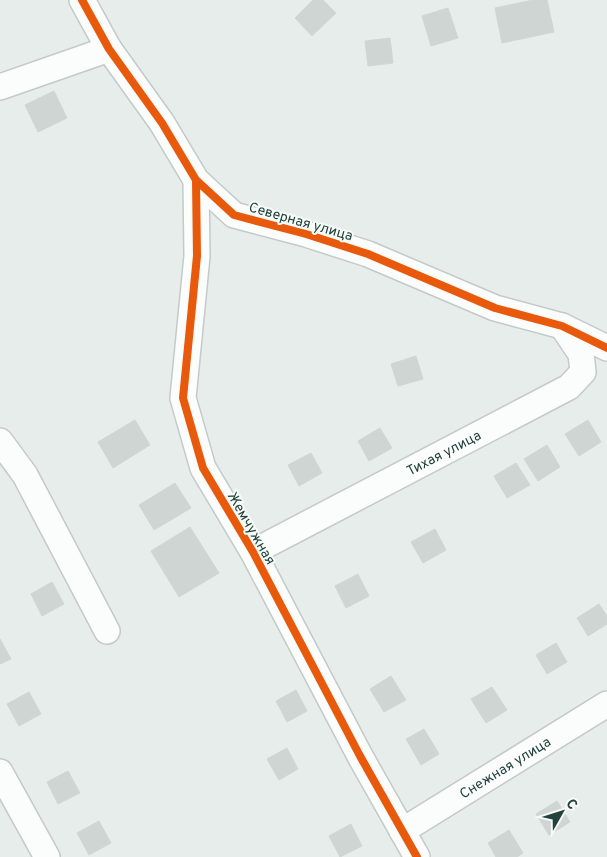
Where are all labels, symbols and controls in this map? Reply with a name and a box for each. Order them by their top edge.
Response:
street label: Северная улица [247,199,355,245]
street label: Тихая улица [404,427,484,480]
street label: Жемчужная [223,489,278,568]
street label: Снежная улица [457,734,554,803]
north arrow [537,787,587,837]
text: С [562,796,580,814]

